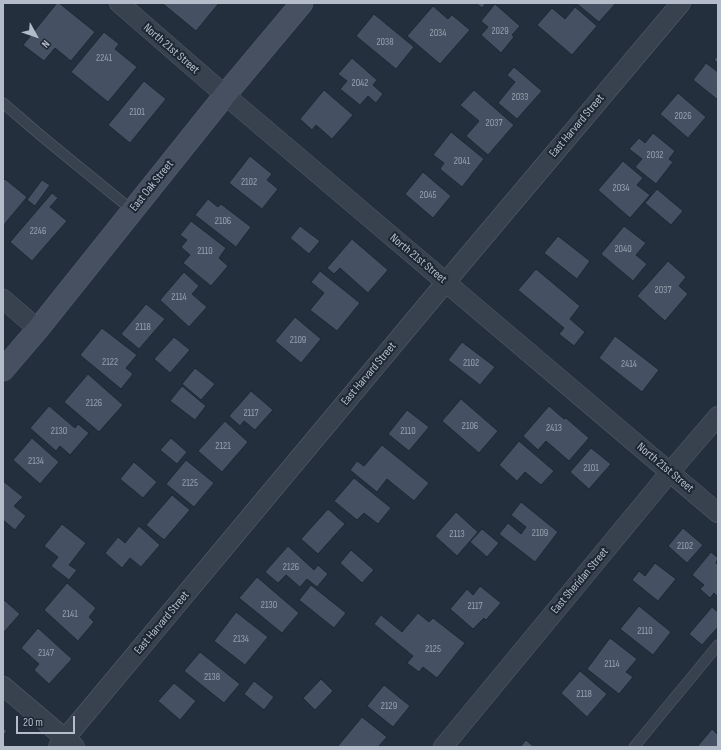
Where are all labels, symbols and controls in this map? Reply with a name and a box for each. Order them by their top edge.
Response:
north arrow [16,16,56,56]
street label: North 21st Street [140,21,202,77]
house number: 2029 [491,25,509,37]
house number: 2034 [430,27,446,39]
house number: 2038 [376,36,394,48]
text: N [39,38,52,50]
house number: 2241 [96,52,112,64]
house number: 2042 [352,77,368,89]
house number: 2033 [512,91,528,103]
street label: East Harvard Street [546,91,608,161]
house number: 2101 [129,106,145,118]
house number: 2026 [674,110,692,122]
house number: 2037 [486,117,502,129]
house number: 2032 [647,149,663,161]
house number: 2041 [454,155,470,167]
street label: East Oak Street [127,158,177,214]
house number: 2102 [241,176,257,188]
house number: 2034 [613,182,629,194]
house number: 2045 [420,189,436,201]
house number: 2106 [215,215,231,227]
house number: 2246 [30,225,46,237]
street label: North 21st Street [387,231,449,287]
house number: 2040 [614,243,632,255]
house number: 2110 [197,245,213,257]
house number: 2037 [655,284,671,296]
house number: 2114 [171,291,187,303]
house number: 2118 [135,321,151,333]
house number: 2109 [290,334,306,346]
street label: East Harvard Street [338,339,400,409]
house number: 2122 [102,356,118,368]
house number: 2102 [463,357,479,369]
house number: 2414 [621,358,637,370]
house number: 2126 [86,397,102,409]
house number: 2117 [243,407,259,419]
house number: 2106 [462,420,478,432]
house number: 2413 [546,422,562,434]
house number: 2130 [51,425,67,437]
house number: 2110 [400,425,416,437]
house number: 2121 [215,440,231,452]
street label: North 21st Street [634,440,696,496]
house number: 2134 [28,455,44,467]
house number: 2101 [583,462,599,474]
house number: 2125 [182,477,198,489]
house number: 2109 [532,527,548,539]
house number: 2113 [449,528,465,540]
house number: 2102 [677,540,693,552]
street label: East Sheridan Street [548,545,612,617]
house number: 2126 [283,561,299,573]
street label: East Harvard Street [131,588,193,658]
house number: 2130 [261,599,277,611]
house number: 2117 [467,600,483,612]
house number: 2141 [62,608,78,620]
house number: 2110 [637,625,653,637]
house number: 2134 [233,633,249,645]
house number: 2125 [425,643,441,655]
house number: 2147 [38,647,54,659]
house number: 2114 [604,658,620,670]
house number: 2138 [204,671,220,683]
house number: 2118 [576,688,592,700]
house number: 2129 [381,700,397,712]
scale bar [18,708,77,734]
text: 20 m [23,715,43,730]

